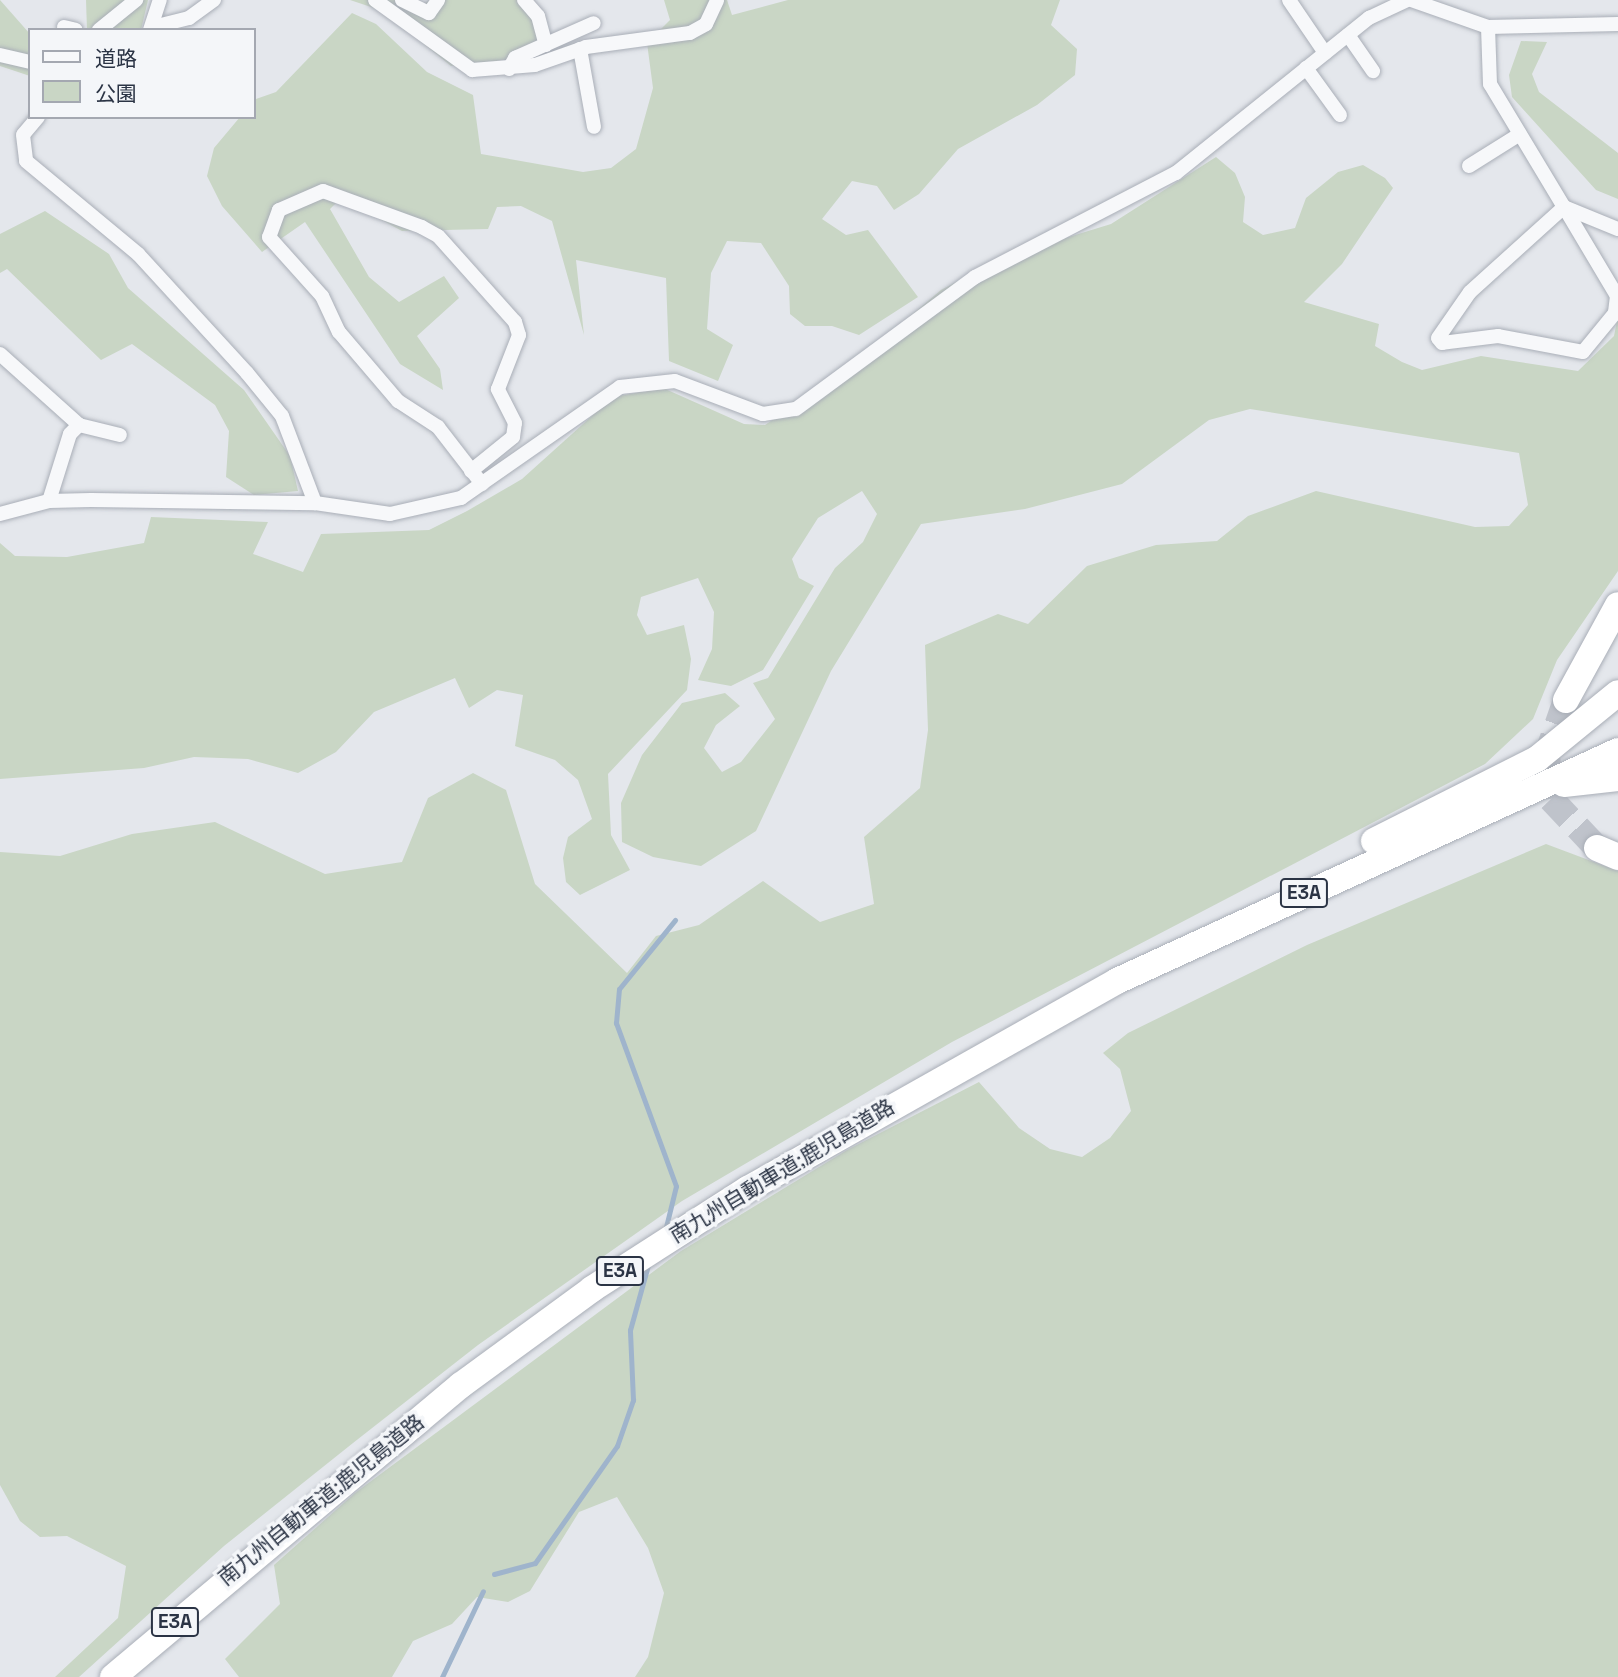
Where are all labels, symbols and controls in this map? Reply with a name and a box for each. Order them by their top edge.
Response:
legend [28,28,256,119]
text: 道路 [95,45,137,72]
text: 公園 [95,80,137,107]
road number: E3A [1280,878,1328,908]
street label: 南九州自動車道;鹿児島道路 [665,1094,899,1248]
road number: E3A [596,1256,644,1287]
street label: 南九州自動車道;鹿児島道路 [213,1409,429,1591]
road number: E3A [150,1606,200,1638]

